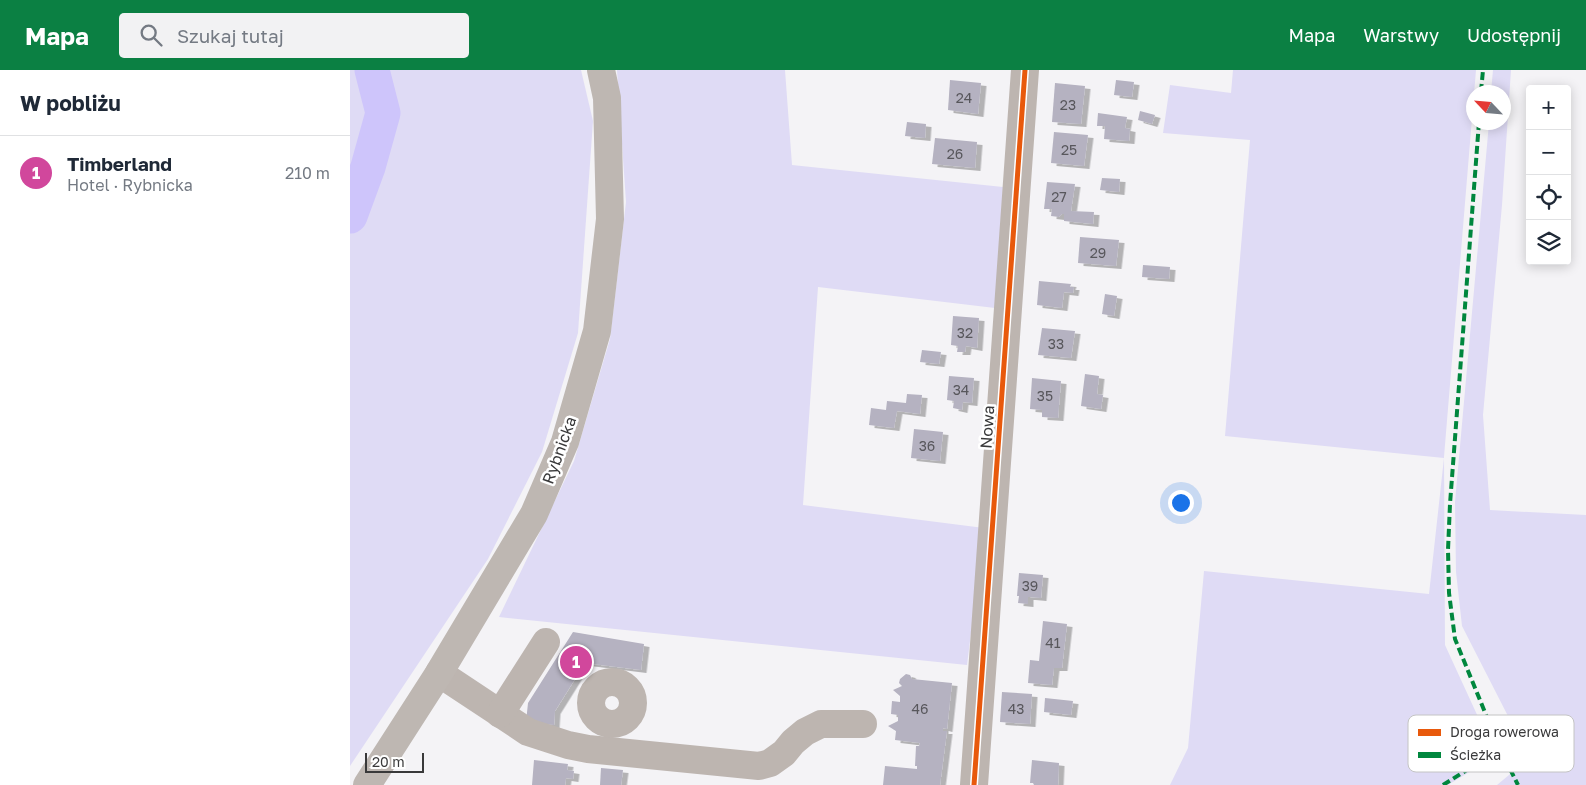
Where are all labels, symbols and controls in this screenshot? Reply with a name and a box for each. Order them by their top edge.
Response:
search box [119,13,469,58]
text: Mapa [25,21,89,50]
icon: search [137,21,165,49]
text: Szukaj tutaj [177,24,284,47]
text: Mapa [1288,24,1335,46]
text: Warstwy [1363,24,1439,46]
text: Udostępnij [1467,24,1561,46]
north arrow [1466,85,1511,130]
map controls [1526,85,1571,265]
button: + [1526,85,1571,130]
house number: 24 [956,89,972,106]
text: W pobliżu [20,90,121,116]
house number: 23 [1060,96,1076,113]
button: − [1526,130,1571,175]
house number: 25 [1061,141,1077,158]
house number: 26 [947,145,963,162]
text: Timberland [67,152,172,175]
text: 1 [32,163,40,183]
text: 210 m [285,163,330,183]
text: Hotel · Rybnicka [67,175,193,195]
button: locate [1526,175,1571,220]
house number: 27 [1051,188,1067,205]
button: layers [1526,220,1571,265]
house number: 29 [1090,244,1106,261]
house number: 32 [957,324,973,341]
house number: 33 [1048,335,1064,352]
house number: 34 [953,381,969,398]
house number: 35 [1037,387,1053,404]
street label: Nowa [976,405,998,449]
street label: Rybnicka [538,413,580,487]
house number: 36 [919,437,935,454]
your location [1168,490,1194,516]
house number: 39 [1022,577,1038,594]
house number: 41 [1045,634,1061,651]
pin: 1 [560,643,592,681]
house number: 46 [911,700,929,717]
house number: 43 [1008,700,1024,717]
legend [1408,715,1574,772]
text: Droga rowerowa [1450,723,1559,740]
text: Ścieżka [1450,746,1501,763]
scale bar [365,750,424,773]
text: 20 m [372,753,405,770]

